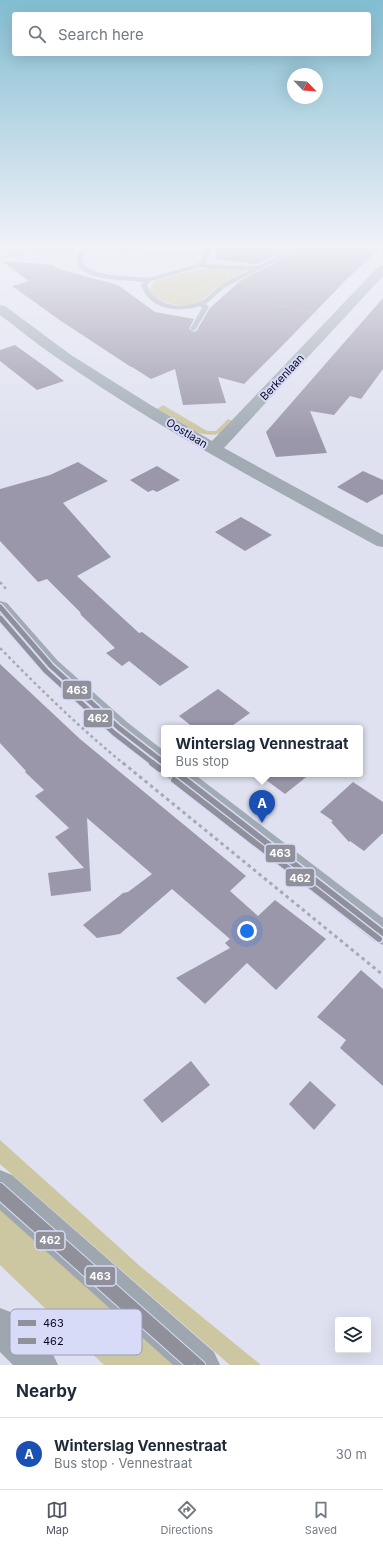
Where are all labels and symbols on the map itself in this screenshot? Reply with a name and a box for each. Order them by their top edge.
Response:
north arrow [287,68,323,104]
street label: Berkenlaan [257,351,307,403]
street label: Oostlaan [164,415,210,451]
line badge: 463 [62,680,92,700]
text: 463 [66,683,88,697]
line badge: 462 [83,709,113,728]
text: 462 [87,711,109,725]
pin: A [249,790,275,823]
line badge: 463 [265,844,296,863]
text: 463 [269,846,291,860]
line badge: 462 [285,868,315,887]
text: 462 [289,871,311,885]
your location [237,921,257,941]
line badge: 462 [35,1231,65,1250]
text: 462 [39,1233,61,1247]
line badge: 463 [85,1266,116,1286]
text: 463 [89,1269,111,1283]
legend [10,1309,142,1355]
text: 463 [43,1316,64,1330]
text: 462 [43,1334,64,1348]

